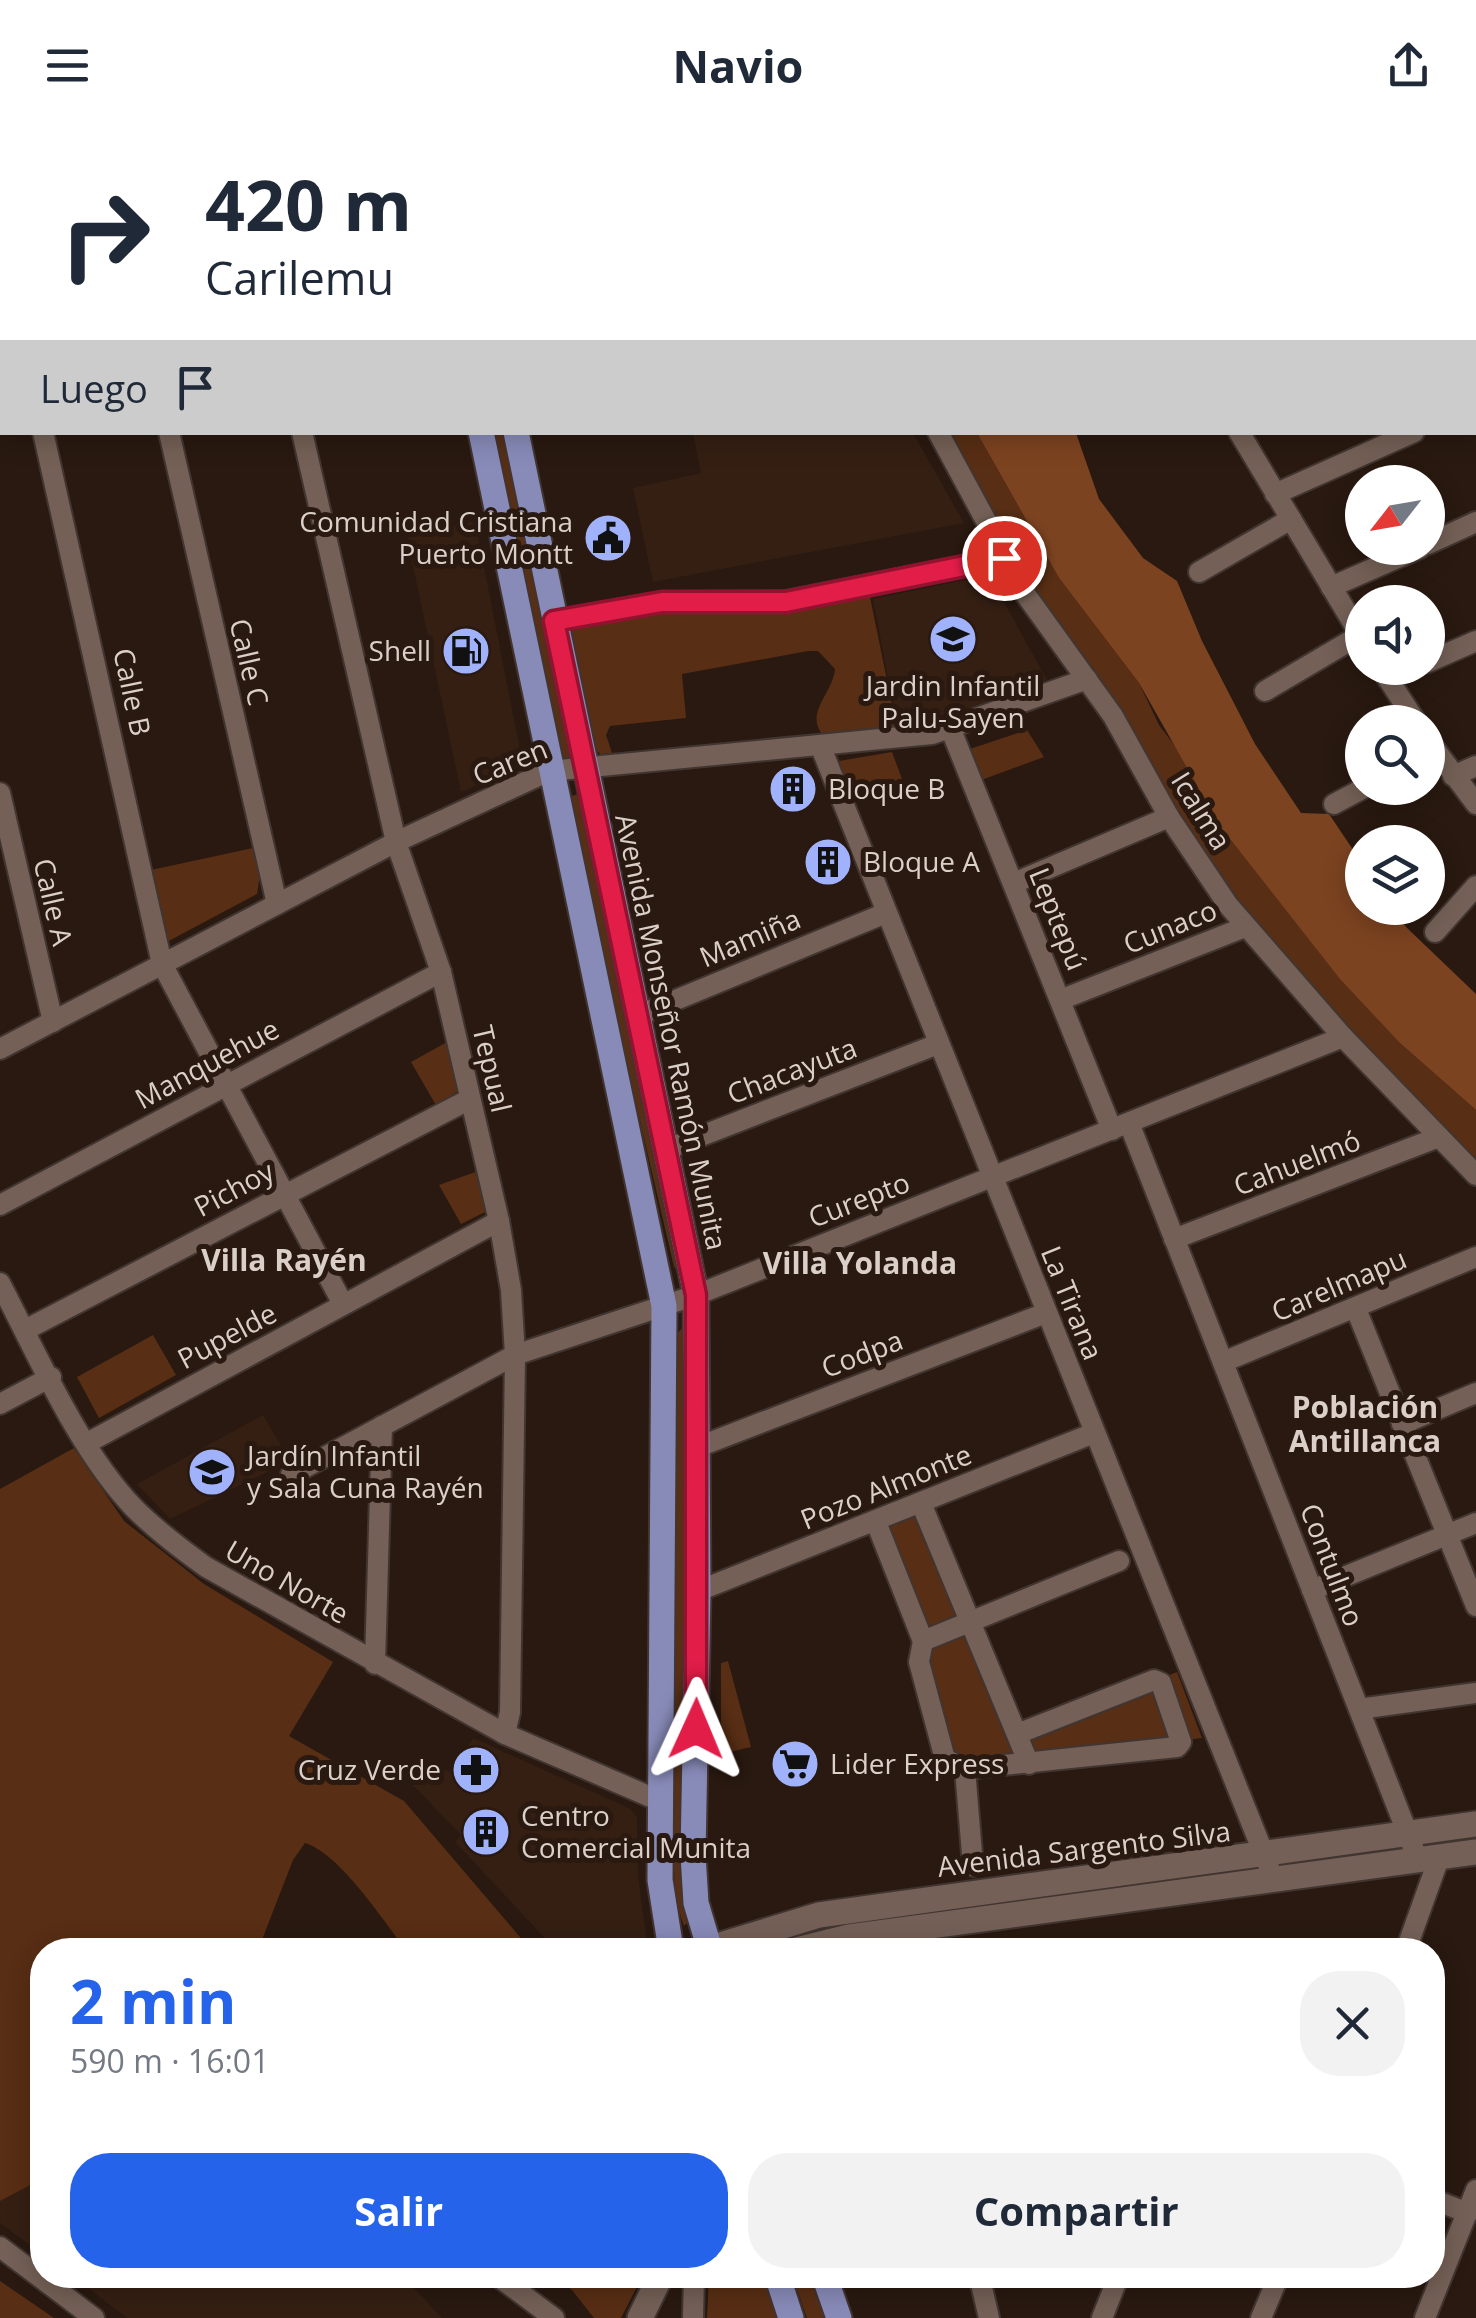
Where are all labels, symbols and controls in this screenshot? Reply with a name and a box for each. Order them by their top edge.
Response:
text: Navio [673,35,803,96]
icon: menu [40,38,95,93]
icon: share [1381,38,1436,93]
text: 420 m [205,156,412,252]
icon: right [40,170,170,300]
text: Carilemu [205,247,394,308]
icon: arrive [168,360,223,415]
text: Luego [40,362,148,414]
north arrow [1345,465,1445,565]
map controls [1345,465,1445,925]
place label: Comunidad Cristiana Puerto Montt [299,502,573,572]
public building icon: Comunidad Cristiana Puerto Montt [582,512,634,564]
pin [962,516,1047,601]
icon: arrive [977,531,1032,586]
button: sound [1345,585,1445,685]
school or university icon: Jardin Infantil Palu-Sayen [927,613,979,665]
street label: Calle C [222,615,278,709]
fuel station icon: Shell [440,625,492,677]
place label: Shell [369,631,431,669]
street label: Calle B [105,645,161,739]
place label: Jardin Infantil Palu-Sayen [863,666,1040,736]
button: search [1345,705,1445,805]
street label: Caren [467,729,553,793]
building icon: Bloque B [767,763,819,815]
street label: Icalma [1163,764,1241,857]
place label: Bloque B [828,769,945,807]
street label: Avenida Monseñor Ramón Munita [607,810,737,1253]
button: layers [1345,825,1445,925]
building icon: Bloque A [802,836,854,888]
place label: Bloque A [863,842,980,880]
street label: Calle A [26,855,82,949]
street label: Leptepú [1021,862,1097,976]
street label: Cunaco [1117,890,1222,962]
street label: Mamiña [693,899,806,975]
street label: Manquehue [128,1009,285,1117]
street label: Tepual [465,1022,521,1116]
street label: Chacayuta [721,1028,862,1112]
street label: Cahuelmó [1228,1120,1366,1204]
street label: Pichoy [187,1151,281,1225]
street label: Curepto [802,1162,915,1236]
district label: Villa Rayén [201,1239,367,1280]
street label: Carelmapu [1265,1239,1412,1330]
street label: La Tirana [1033,1240,1113,1365]
district label: Villa Yolanda [763,1242,957,1283]
street label: Pupelde [170,1293,283,1377]
street label: Codpa [815,1320,908,1386]
district label: Población Antillanca [1289,1386,1441,1461]
street label: Pozo Almonte [794,1434,977,1538]
place label: Jardín Infantil y Sala Cuna Rayén [244,1436,484,1506]
school or university icon: Jardín Infantil y Sala Cuna Rayén [186,1446,238,1498]
street label: Contulmo [1292,1498,1374,1631]
street label: Uno Norte [219,1530,356,1632]
position arrow [644,1677,748,1781]
supermarket icon: Lider Express [769,1738,821,1790]
pharmacy icon: Cruz Verde [450,1744,502,1796]
place label: Lider Express [830,1744,1004,1782]
place label: Cruz Verde [298,1750,441,1788]
place label: Centro Comercial Munita [521,1796,751,1866]
building icon: Centro Comercial Munita [460,1806,512,1858]
street label: Avenida Sargento Silva [935,1811,1233,1885]
text: 2 min [70,1960,237,2042]
button: close [1300,1971,1405,2076]
text: 590 m · 16:01 [70,2039,269,2082]
button: Salir [70,2153,728,2268]
button: Compartir [748,2153,1405,2268]

